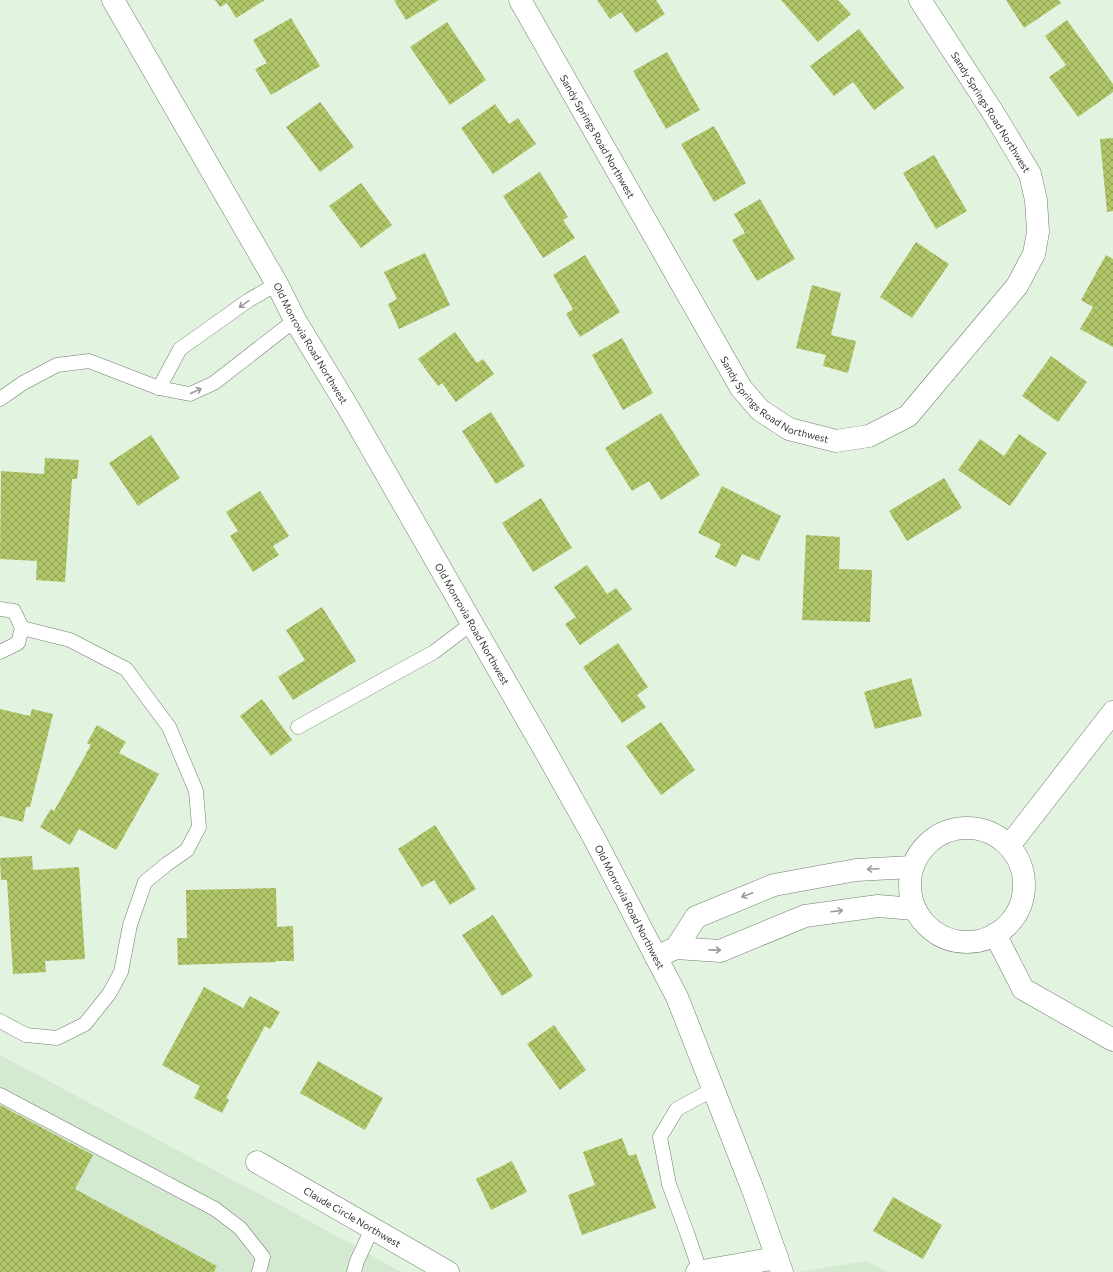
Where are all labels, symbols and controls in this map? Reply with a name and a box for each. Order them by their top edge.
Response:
street label: Sandy Springs Road Northwest [949,50,1033,174]
street label: Sandy Springs Road Northwest [558,73,638,200]
street label: Old Monrovia Road Northwest [271,280,350,406]
one-way arrow [239,300,250,308]
street label: Sandy Springs Road Northwest [718,354,830,445]
one-way arrow [190,387,202,394]
street label: Old Monrovia Road Northwest [433,561,512,687]
street label: Old Monrovia Road Northwest [593,843,667,971]
one-way arrow [867,865,880,873]
one-way arrow [741,892,753,900]
one-way arrow [830,908,843,915]
one-way arrow [708,946,721,954]
street label: Claude Circle Northwest [302,1184,403,1250]

